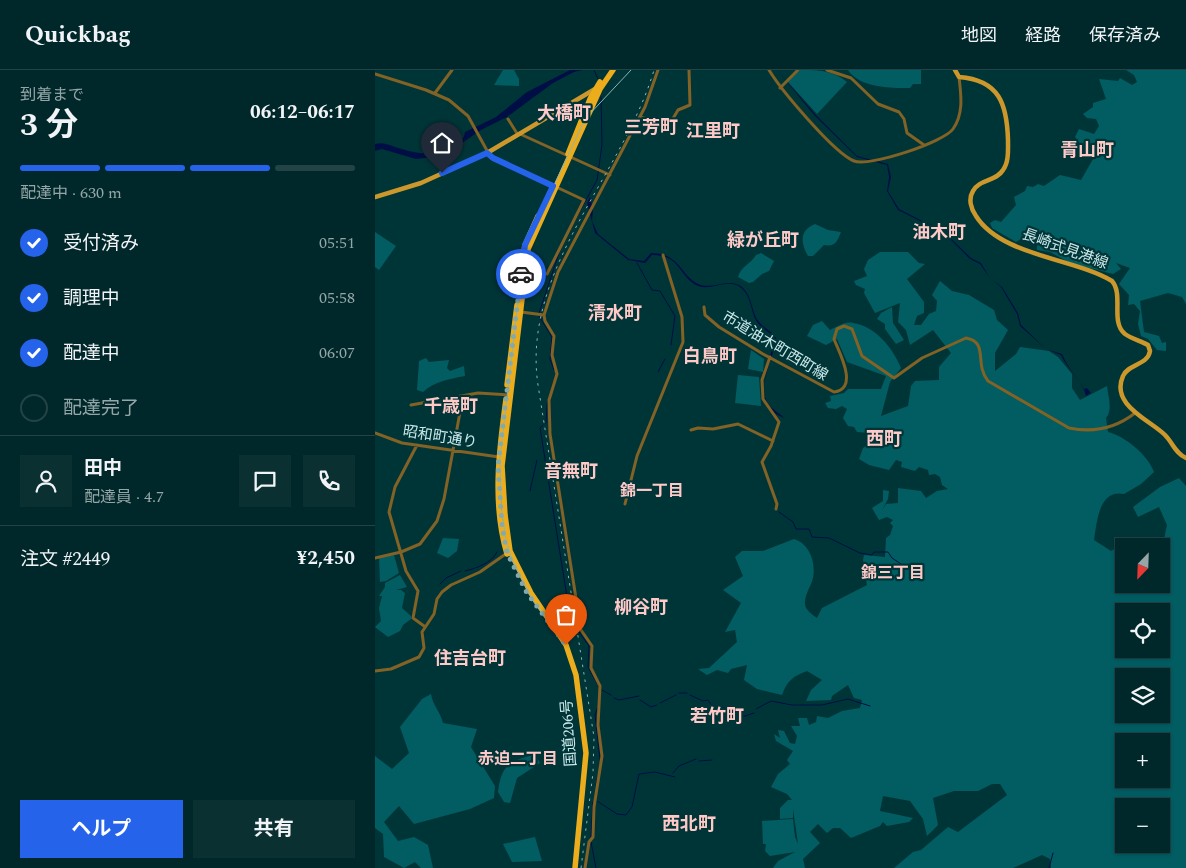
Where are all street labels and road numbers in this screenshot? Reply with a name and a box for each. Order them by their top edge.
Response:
street label: 長崎式見港線 [1019,223,1111,275]
street label: 市道油木町西町線 [718,305,832,387]
street label: 昭和町通り [401,420,479,454]
street label: 国道206号 [555,699,583,767]

